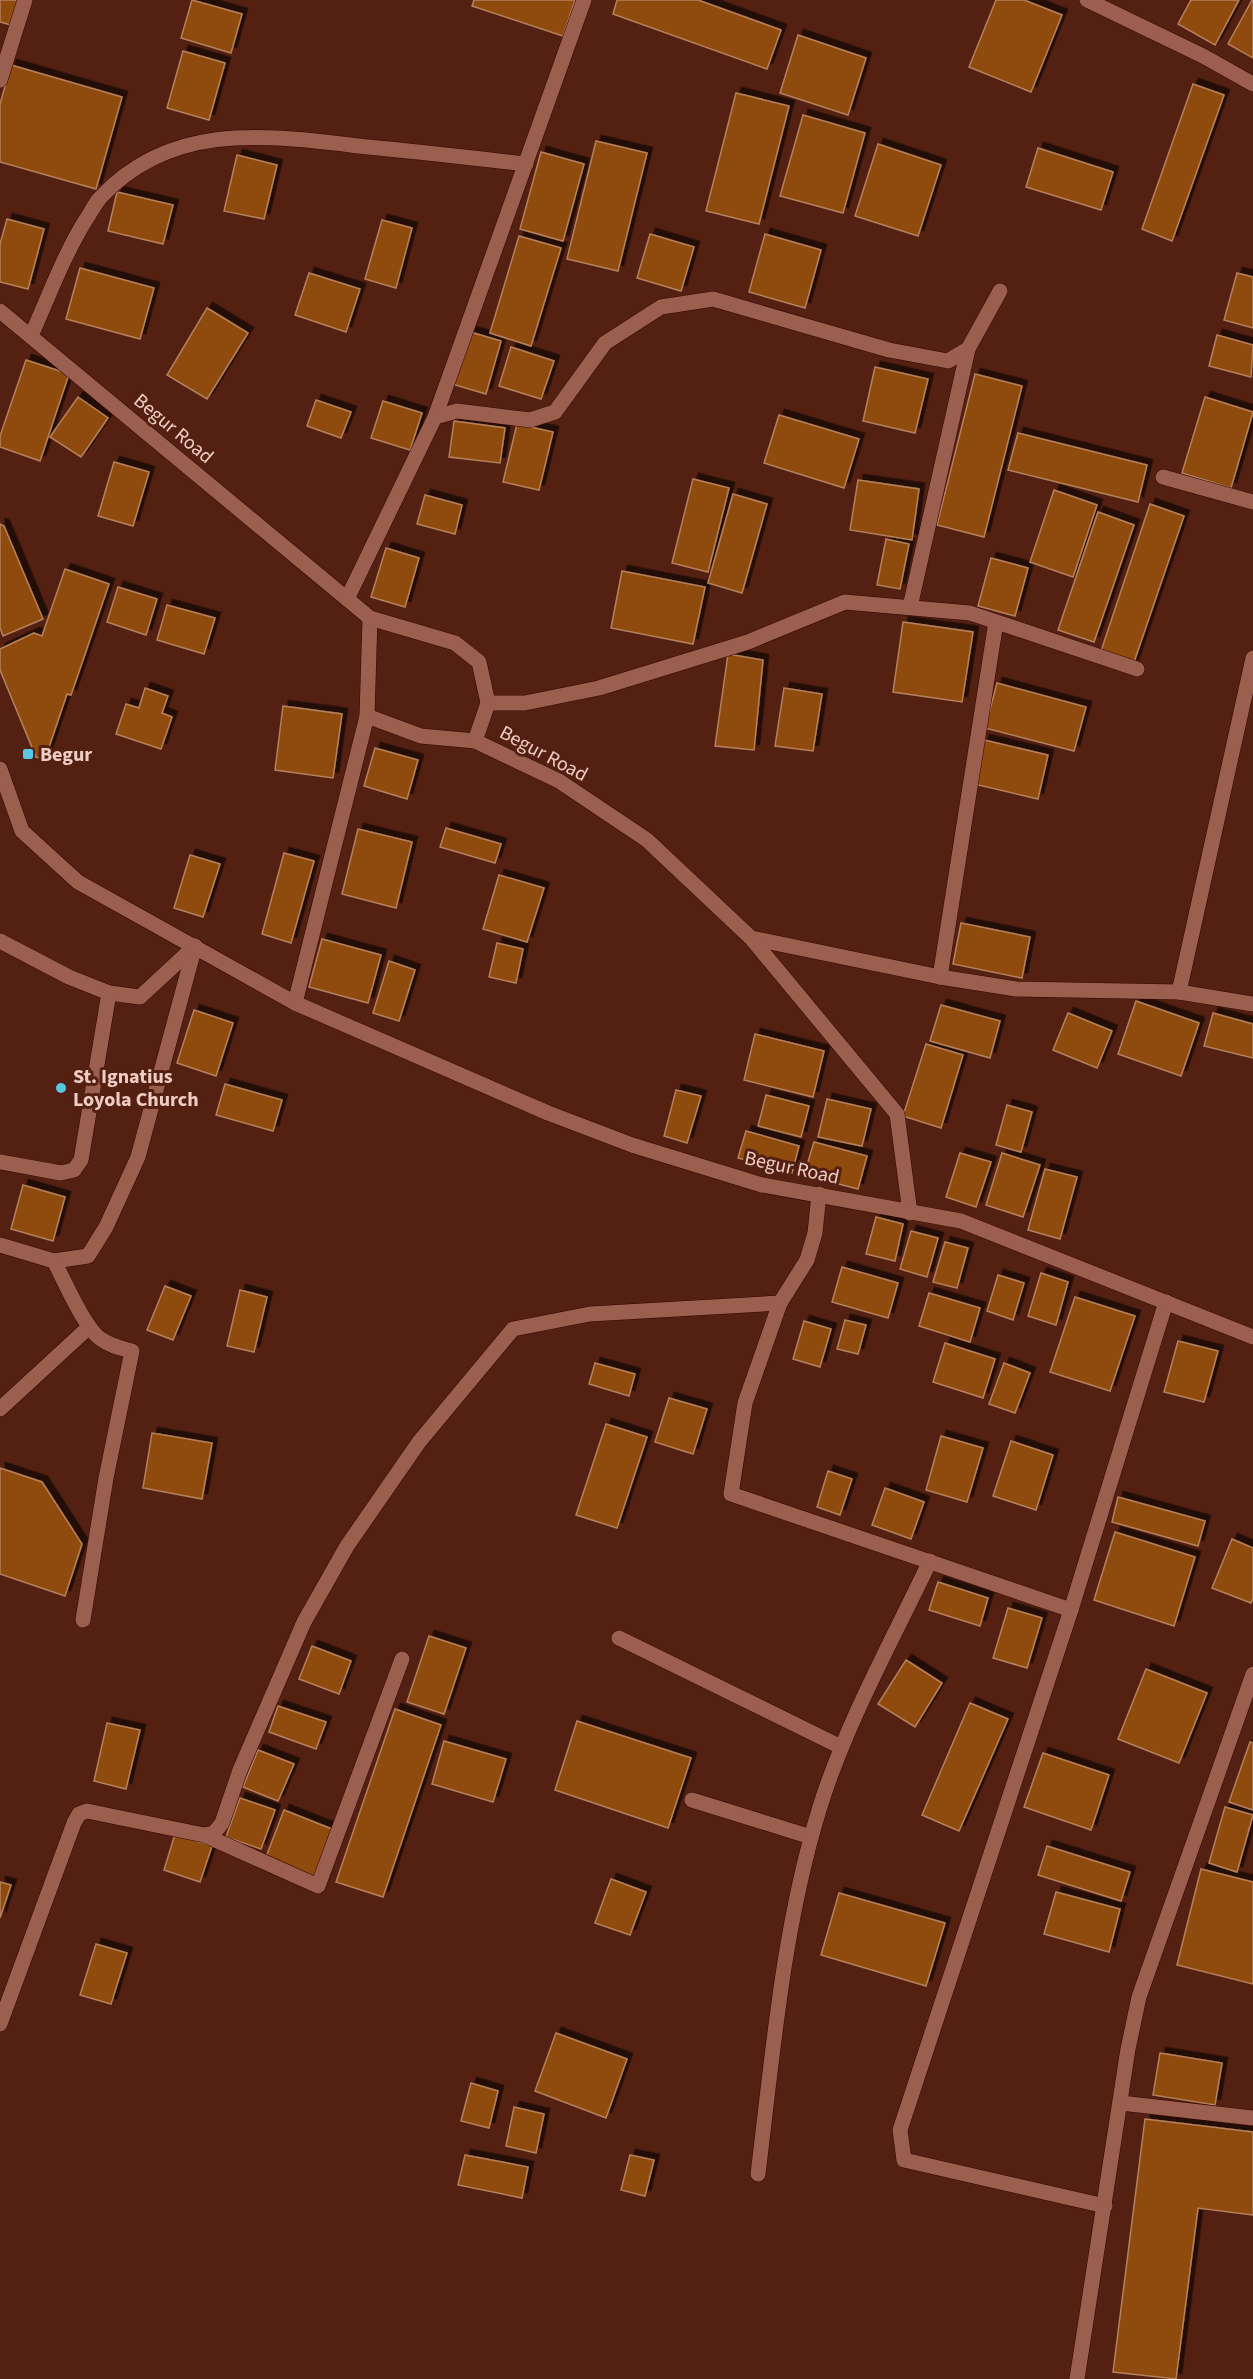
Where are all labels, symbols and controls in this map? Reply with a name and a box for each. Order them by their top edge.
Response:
street label: Begur Road [127,387,219,470]
street label: Begur Road [494,719,593,789]
place label: Begur [40,741,92,769]
marker: Begur [21,747,35,761]
place label: St. Ignatius Loyola Church [73,1063,199,1114]
marker: St. Ignatius Loyola Church [54,1081,68,1095]
street label: Begur Road [742,1144,842,1192]

